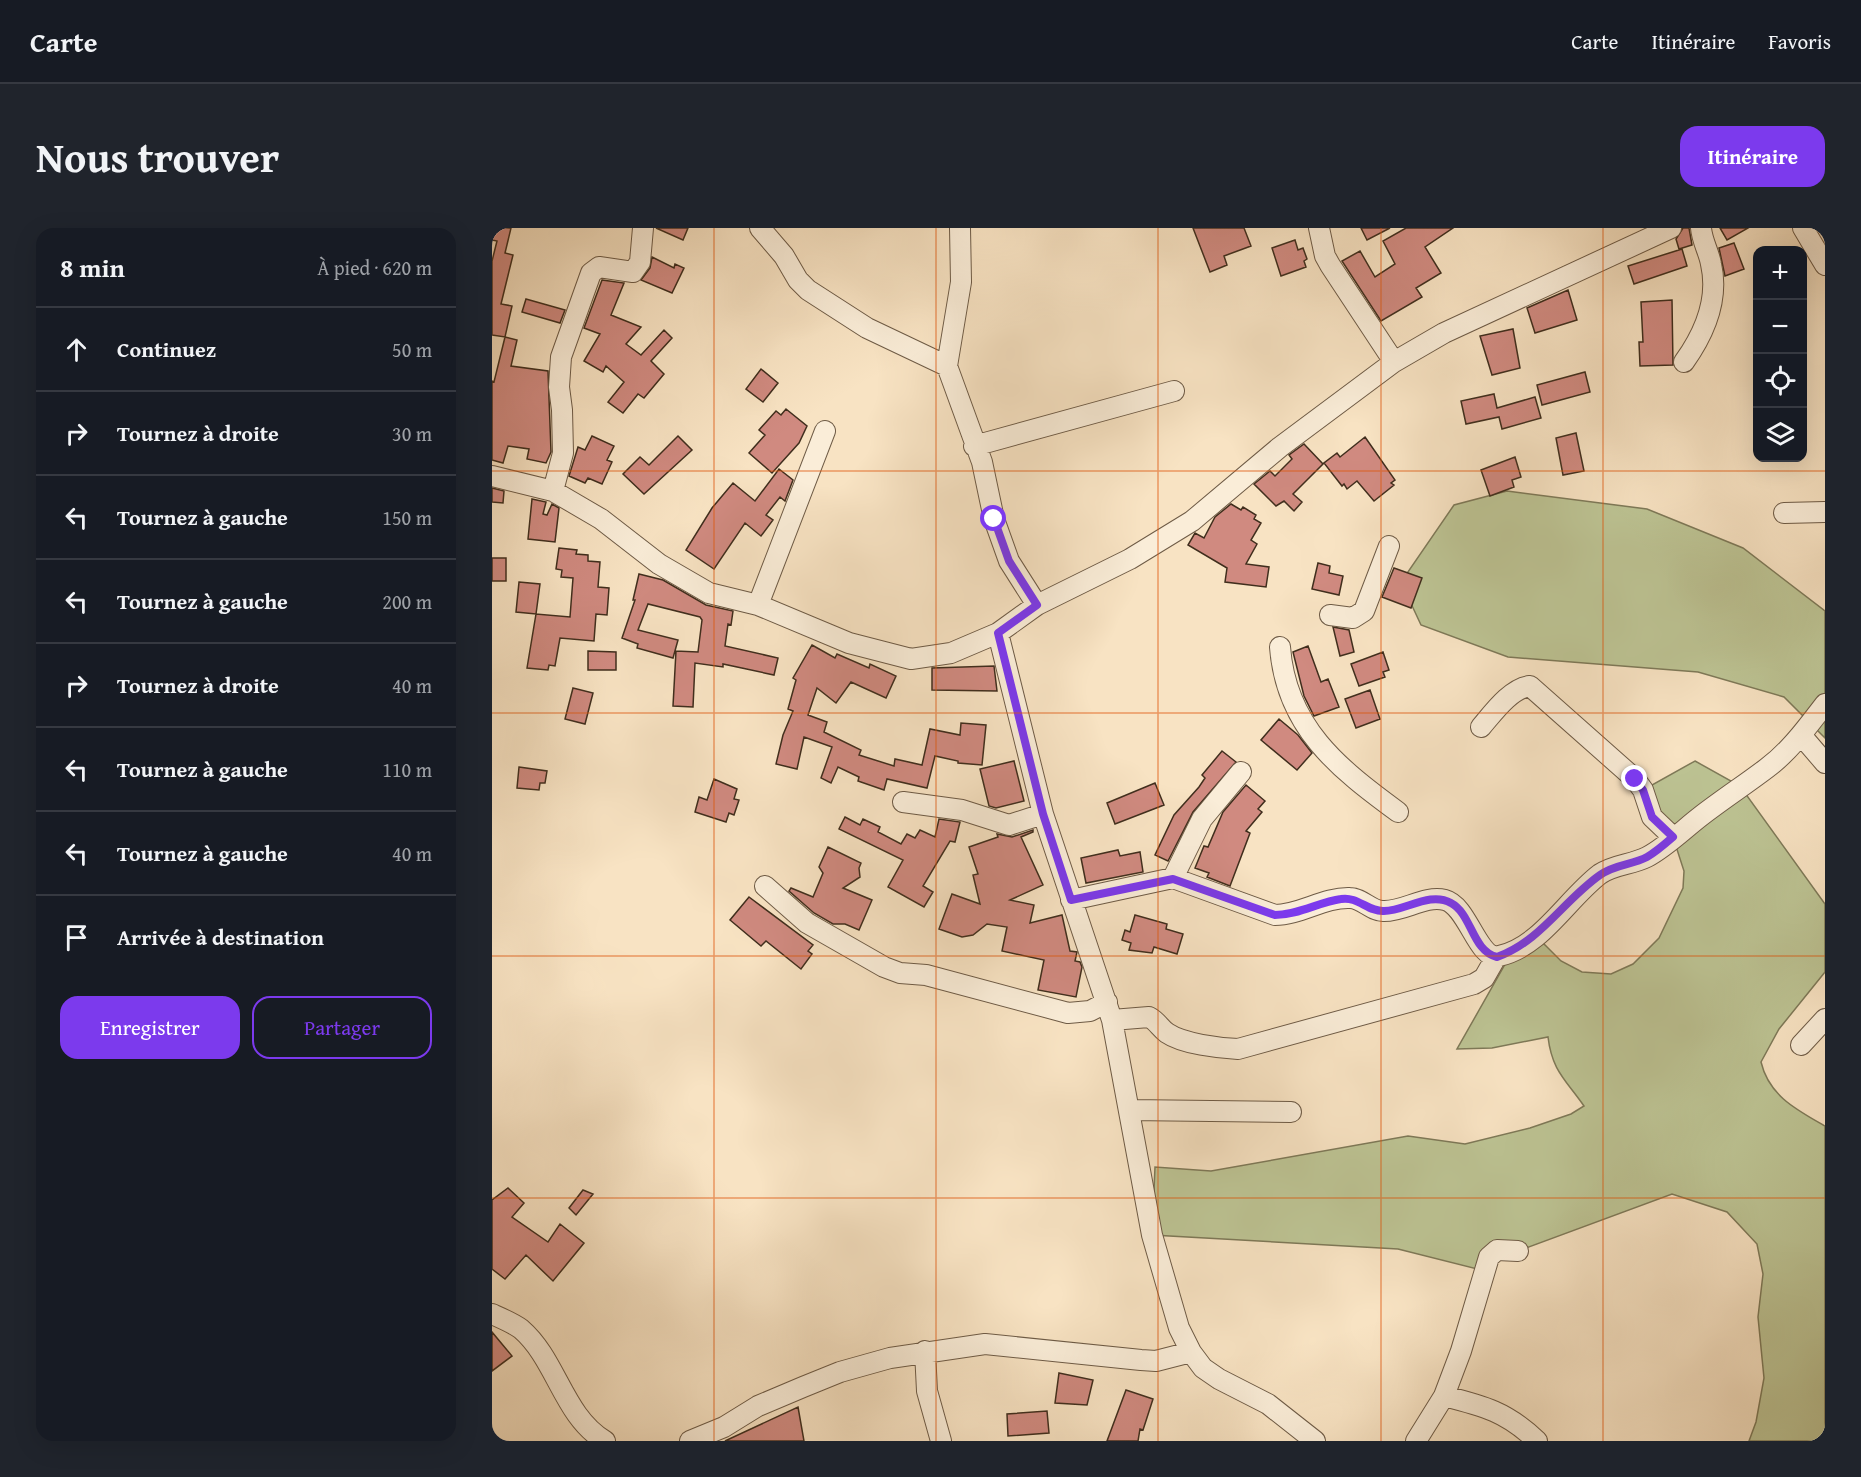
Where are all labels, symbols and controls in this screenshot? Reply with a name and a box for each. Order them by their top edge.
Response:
text: Carte [30,21,97,62]
text: Carte [1571,26,1618,57]
text: Itinéraire [1651,26,1735,57]
text: Favoris [1768,26,1831,57]
text: Nous trouver [36,126,279,187]
button: Itinéraire [1680,126,1825,187]
map controls [1753,246,1807,462]
button: + [1753,246,1807,300]
text: 8 min [60,248,125,287]
text: À pied · 620 m [317,253,432,282]
button: − [1753,300,1807,354]
icon: ahead [60,333,93,366]
text: Continuez [117,333,216,365]
text: 50 m [392,335,432,364]
button: locate [1753,354,1807,408]
button: layers [1753,408,1807,462]
icon: right [60,417,93,450]
text: Tournez à droite [117,417,279,449]
text: 30 m [392,419,432,448]
icon: left [60,501,93,534]
text: Tournez à gauche [117,501,288,533]
text: 150 m [382,503,432,532]
route start [980,505,1006,531]
icon: left [60,585,93,618]
text: Tournez à gauche [117,585,288,617]
text: 200 m [382,587,432,616]
icon: right [60,669,93,702]
text: Tournez à droite [117,669,279,701]
text: 40 m [392,671,432,700]
icon: left [60,753,93,786]
text: Tournez à gauche [117,753,288,785]
text: 110 m [382,755,432,784]
route end [1621,765,1647,791]
icon: left [60,837,93,870]
text: Tournez à gauche [117,837,288,869]
text: 40 m [392,839,432,868]
icon: arrive [60,921,93,954]
text: Arrivée à destination [117,921,324,953]
button: Enregistrer [60,996,240,1059]
button: Partager [252,996,432,1059]

